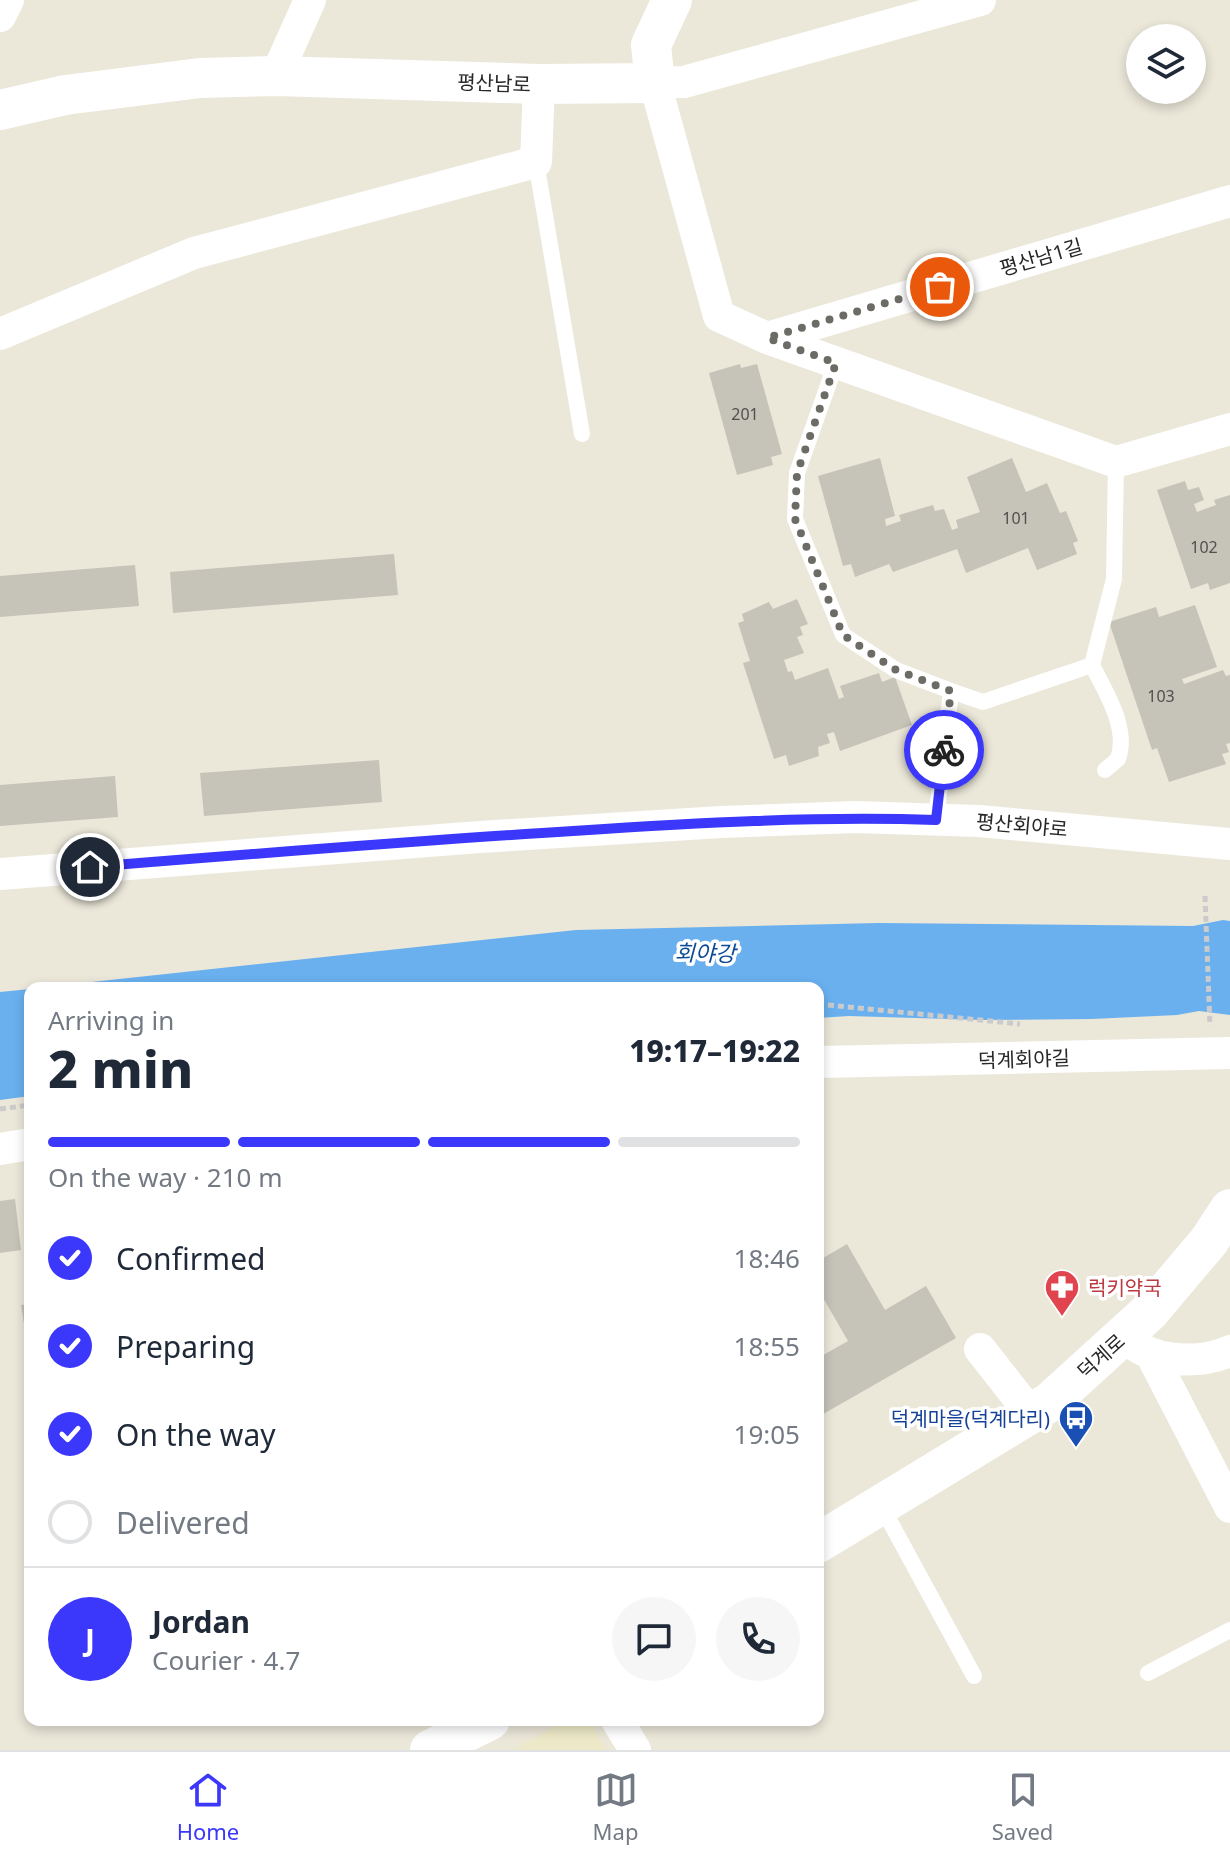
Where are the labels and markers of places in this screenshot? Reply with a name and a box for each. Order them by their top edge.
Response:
pin [906,253,974,321]
pin [56,833,124,901]
pharmacy icon: 럭키약국 [1043,1268,1081,1318]
place label: 럭키약국 [1088,1274,1162,1301]
bus stop icon: 덕계마을(덕계다리) [1057,1399,1095,1449]
place label: 덕계마을(덕계다리) [891,1405,1050,1432]

